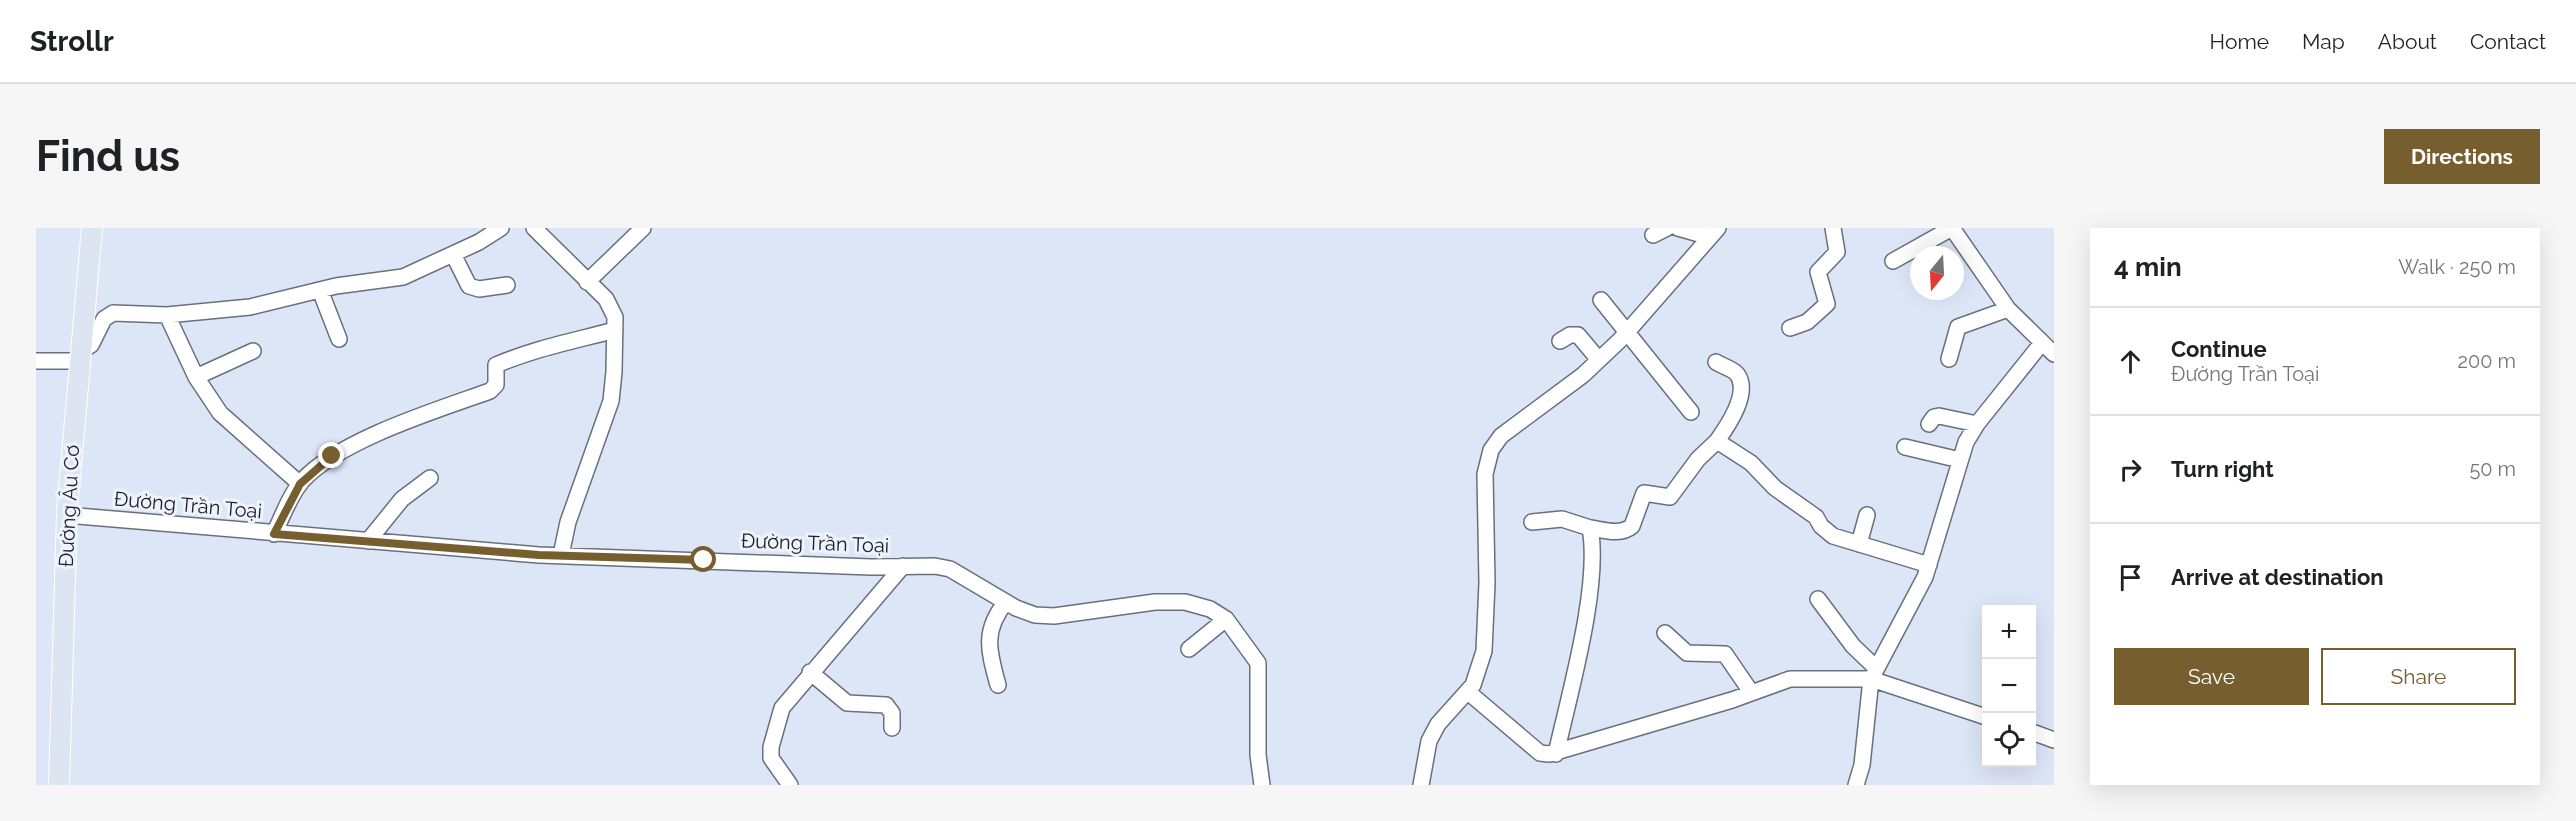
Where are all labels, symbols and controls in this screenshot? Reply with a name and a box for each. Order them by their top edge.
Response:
text: Strollr [30,25,114,58]
text: Home [2210,29,2269,54]
text: Map [2302,29,2345,54]
text: About [2378,29,2437,54]
text: Contact [2470,29,2546,54]
button: Directions [2384,129,2540,184]
text: Find us [36,132,180,181]
north arrow [1910,246,1964,300]
text: 4 min [2114,252,2182,282]
text: Walk · 250 m [2398,255,2516,279]
text: Continue [2171,336,2267,362]
icon: ahead [2114,345,2147,378]
text: 200 m [2458,349,2516,373]
text: Đường Trần Toại [2171,362,2319,386]
route end [318,442,344,468]
street label: Đường Âu Cơ [54,444,84,568]
icon: right [2114,453,2147,486]
text: Turn right [2171,456,2274,482]
text: 50 m [2469,457,2516,481]
street label: Đường Trần Toại [113,487,263,523]
street label: Đường Trần Toại [740,528,890,558]
route start [690,546,716,572]
icon: arrive [2114,561,2147,594]
text: Arrive at destination [2171,564,2384,590]
map controls [1982,605,2036,767]
button: + [1982,605,2036,659]
button: Save [2114,648,2309,705]
button: Share [2321,648,2516,705]
button: − [1982,659,2036,713]
button: locate [1982,713,2036,767]

